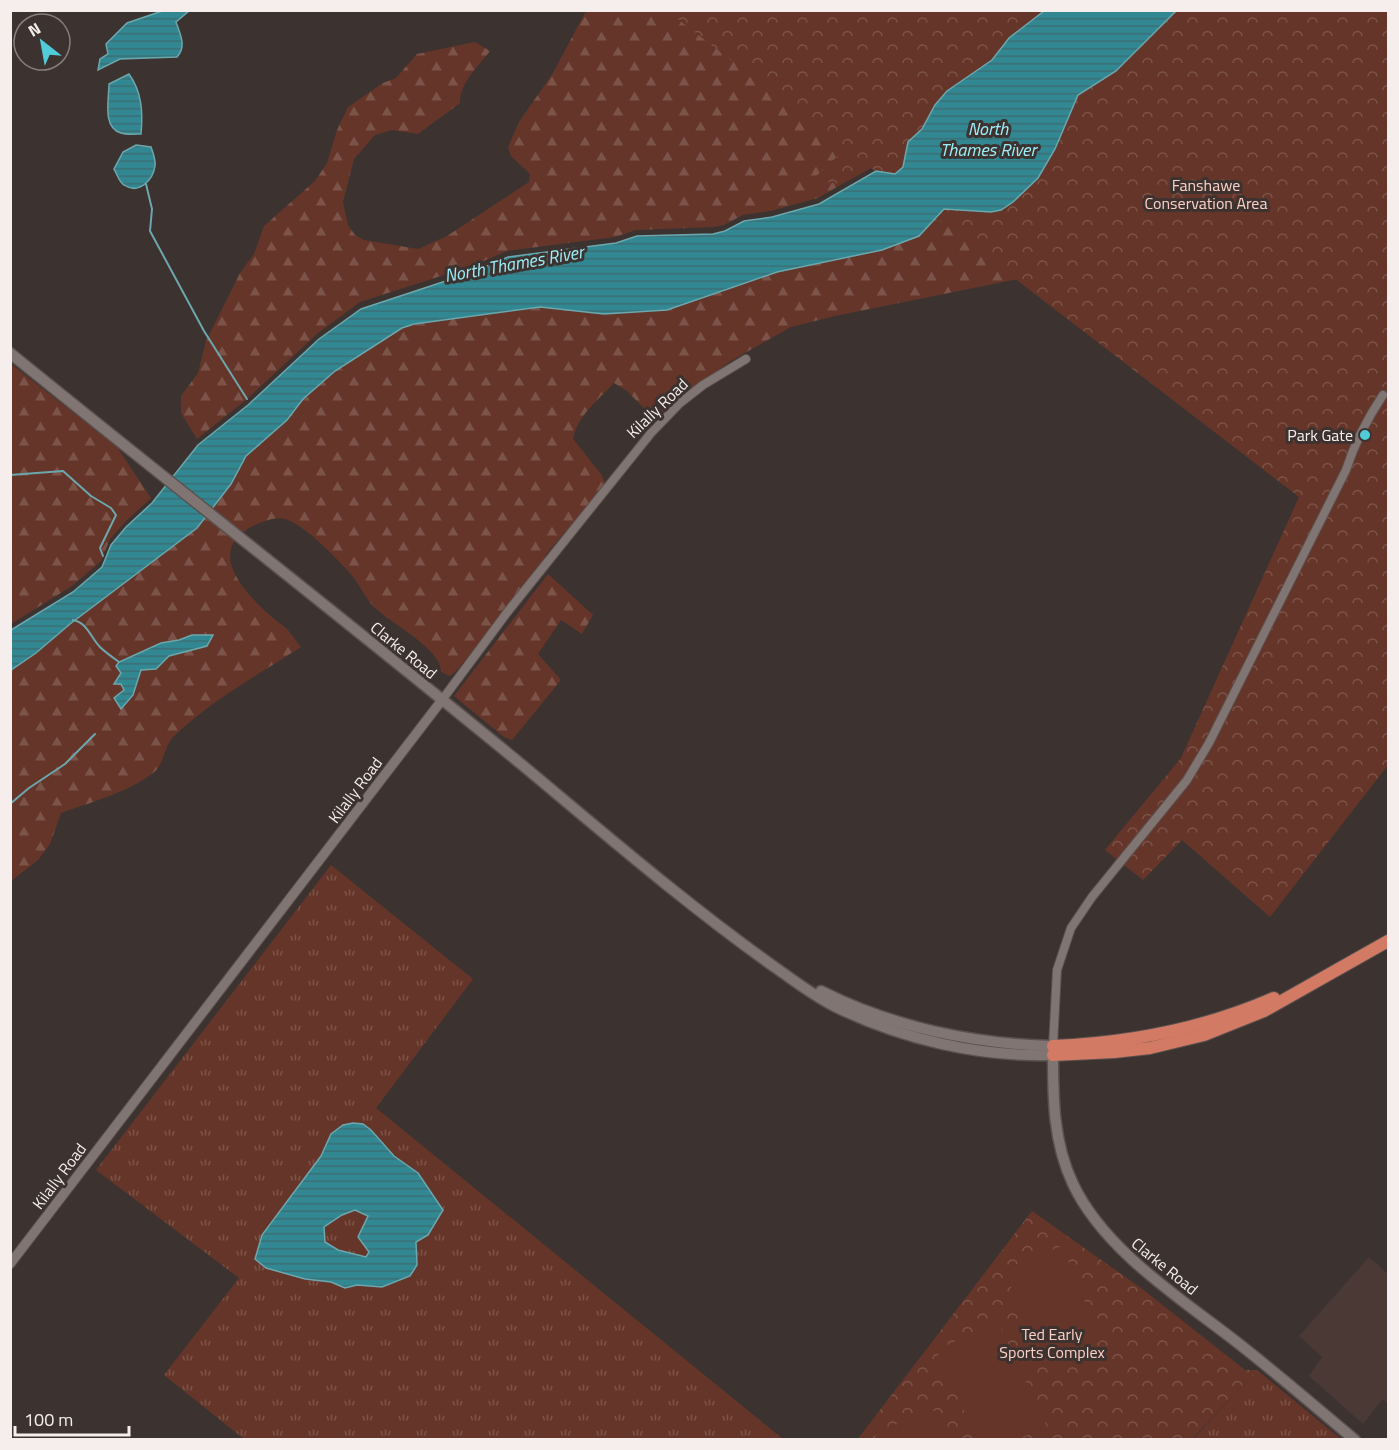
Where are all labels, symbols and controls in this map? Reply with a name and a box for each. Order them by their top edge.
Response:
north arrow [12,12,72,72]
text: N [23,16,45,42]
water label: North Thames River [940,115,1038,163]
park label: Fanshawe Conservation Area [1145,173,1267,215]
water label: North Thames River [442,238,588,289]
street label: Kilally Road [621,372,693,444]
place label: Park Gate [1287,423,1353,447]
marker: Park Gate [1358,428,1372,442]
street label: Clarke Road [365,616,443,684]
street label: Kilally Road [322,752,388,828]
street label: Kilally Road [26,1138,92,1214]
street label: Clarke Road [1126,1232,1204,1300]
park label: Ted Early Sports Complex [999,1322,1105,1364]
scale bar [15,1399,129,1437]
text: 100 m [24,1406,73,1433]

